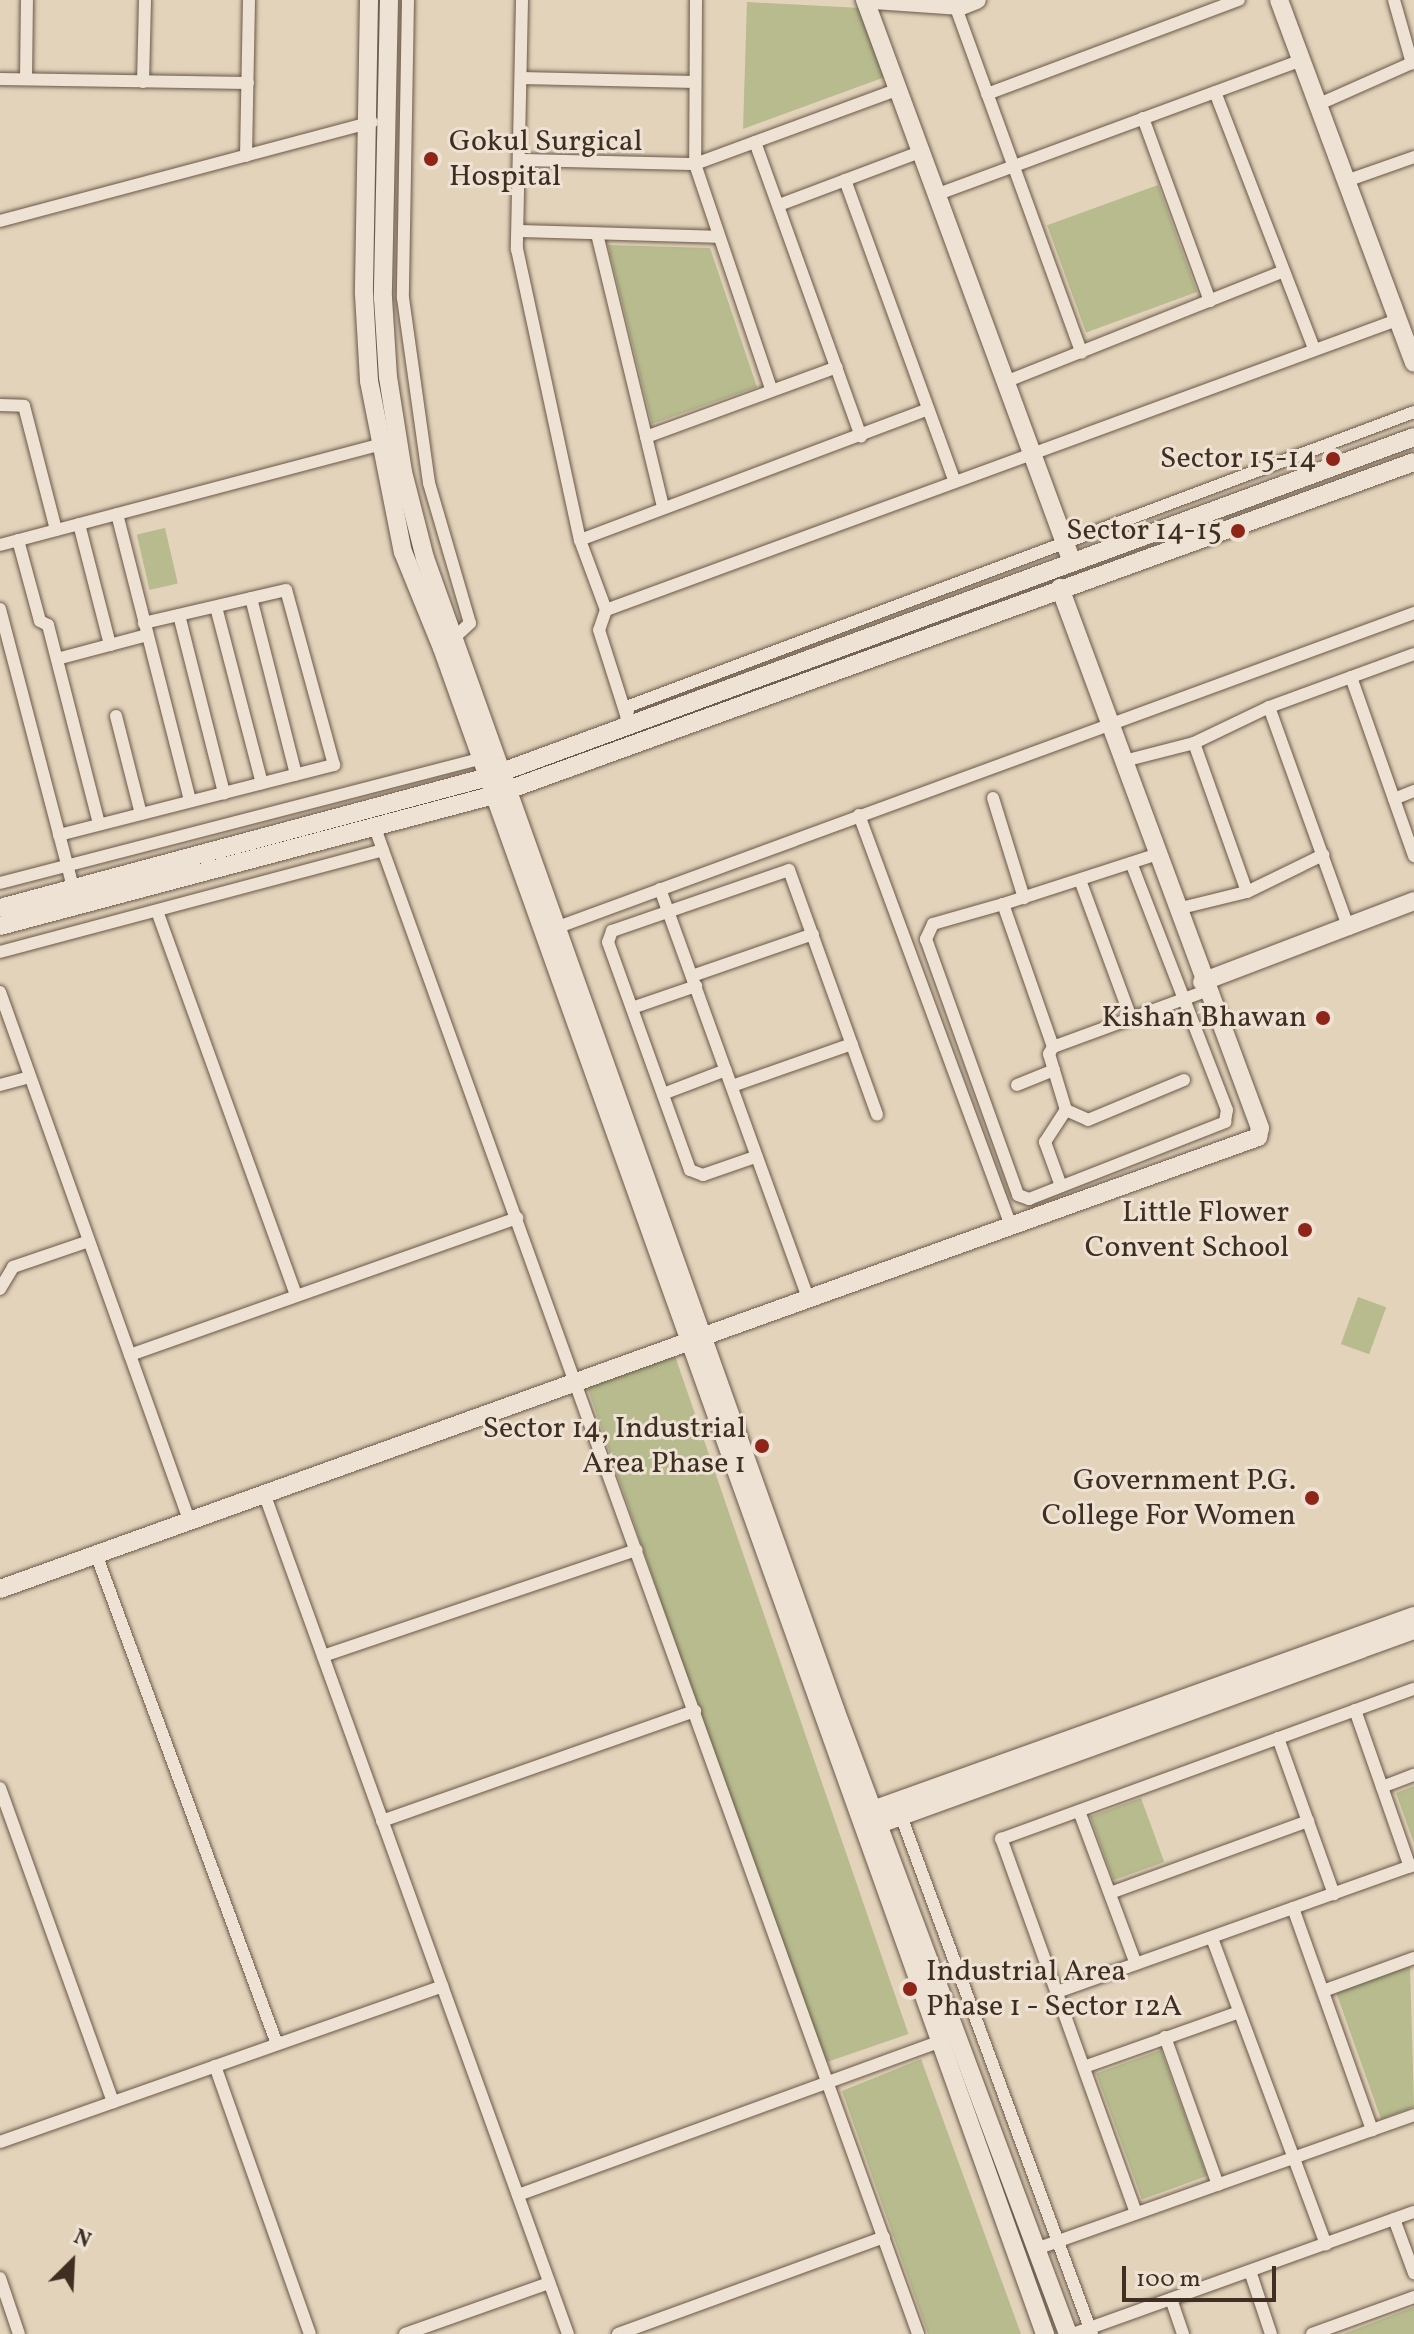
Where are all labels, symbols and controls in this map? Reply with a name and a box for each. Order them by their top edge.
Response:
place label: Gokul Surgical Hospital [449,124,643,194]
marker: Gokul Surgical Hospital [420,148,442,170]
place label: Sector 15-14 [1160,441,1317,477]
marker: Sector 15-14 [1324,450,1342,468]
place label: Sector 14-15 [1066,513,1222,549]
marker: Sector 14-15 [1229,522,1247,540]
place label: Kishan Bhawan [1101,1000,1307,1036]
marker: Kishan Bhawan [1314,1009,1332,1027]
place label: Little Flower Convent School [1085,1195,1289,1266]
marker: Little Flower Convent School [1296,1221,1314,1239]
place label: Sector 14, Industrial Area Phase 1 [482,1411,746,1482]
marker: Sector 14, Industrial Area Phase 1 [753,1437,771,1455]
place label: Government P.G. College For Women [1041,1463,1296,1534]
marker: Government P.G. College For Women [1303,1489,1321,1507]
place label: Industrial Area Phase 1 - Sector 12A [926,1954,1183,2024]
marker: Industrial Area Phase 1 - Sector 12A [901,1980,919,1998]
north arrow [32,2222,112,2302]
text: N [68,2222,96,2257]
scale bar [1126,2250,1280,2300]
text: 100 m [1136,2263,1201,2297]

